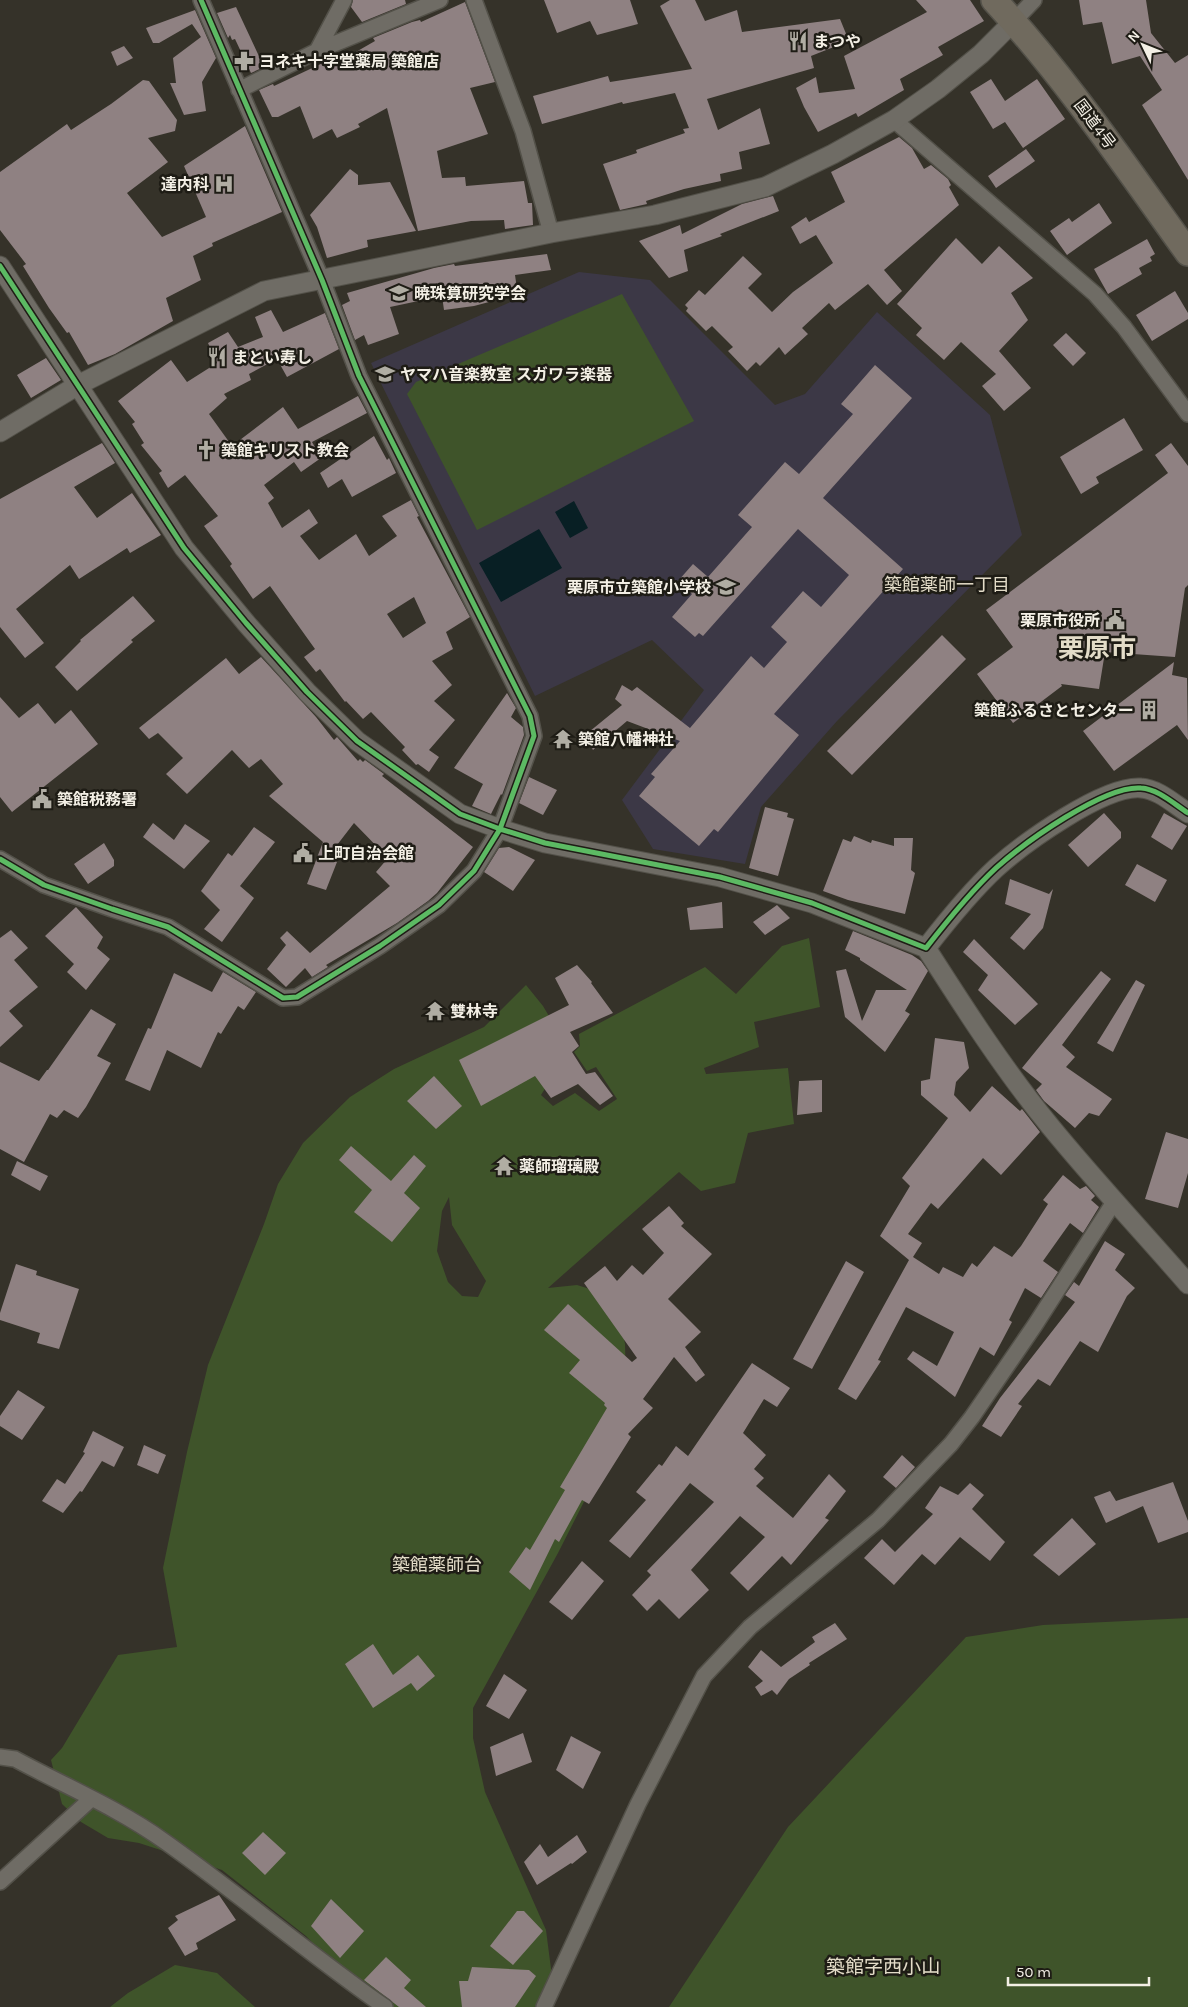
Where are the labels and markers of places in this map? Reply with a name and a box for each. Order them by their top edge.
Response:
restaurant icon: まつや [787,30,809,52]
place label: まつや [813,32,861,51]
pharmacy icon: ヨネキ十字堂薬局 築館店 [233,50,255,72]
place label: ヨネキ十字堂薬局 築館店 [259,52,439,71]
hospital icon: 達内科 [213,173,235,195]
place label: 達内科 [161,175,209,194]
school or university icon: 暁珠算研究学会 [388,282,410,304]
place label: 暁珠算研究学会 [414,284,526,303]
restaurant icon: まとい寿し [206,346,228,368]
place label: まとい寿し [232,348,312,367]
school or university icon: ヤマハ音楽教室 スガワラ楽器 [374,363,396,385]
place label: ヤマハ音楽教室 スガワラ楽器 [400,365,613,384]
church icon: 築館キリスト教会 [195,439,217,461]
place label: 築館キリスト教会 [221,441,349,460]
school or university icon: 栗原市立築館小学校 [715,576,737,598]
place label: 栗原市立築館小学校 [567,578,711,597]
public building icon: 栗原市役所 [1104,609,1126,631]
place label: 栗原市役所 [1020,611,1100,630]
building icon: 築館ふるさとセンター [1138,699,1160,721]
place label: 築館ふるさとセンター [974,701,1134,720]
temple icon: 築館八幡神社 [552,728,574,750]
place label: 築館八幡神社 [578,730,674,749]
public building icon: 築館税務署 [31,788,53,810]
place label: 築館税務署 [57,790,137,809]
public building icon: 上町自治会館 [292,842,314,864]
place label: 上町自治会館 [318,844,414,863]
temple icon: 雙林寺 [424,1000,446,1022]
place label: 雙林寺 [450,1002,498,1021]
temple icon: 薬師瑠璃殿 [493,1155,515,1177]
place label: 薬師瑠璃殿 [519,1157,599,1176]

